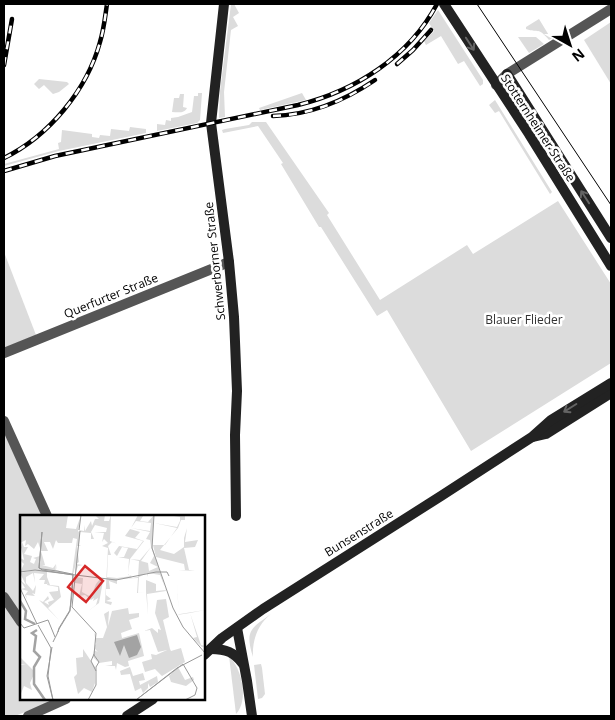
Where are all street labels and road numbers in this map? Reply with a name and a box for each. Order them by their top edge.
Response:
street label: Stotternheimer Straße [497,71,580,185]
street label: Schwerborner Straße [200,201,229,321]
street label: Querfurter Straße [61,269,161,322]
street label: Bunsenstraße [321,505,397,560]

